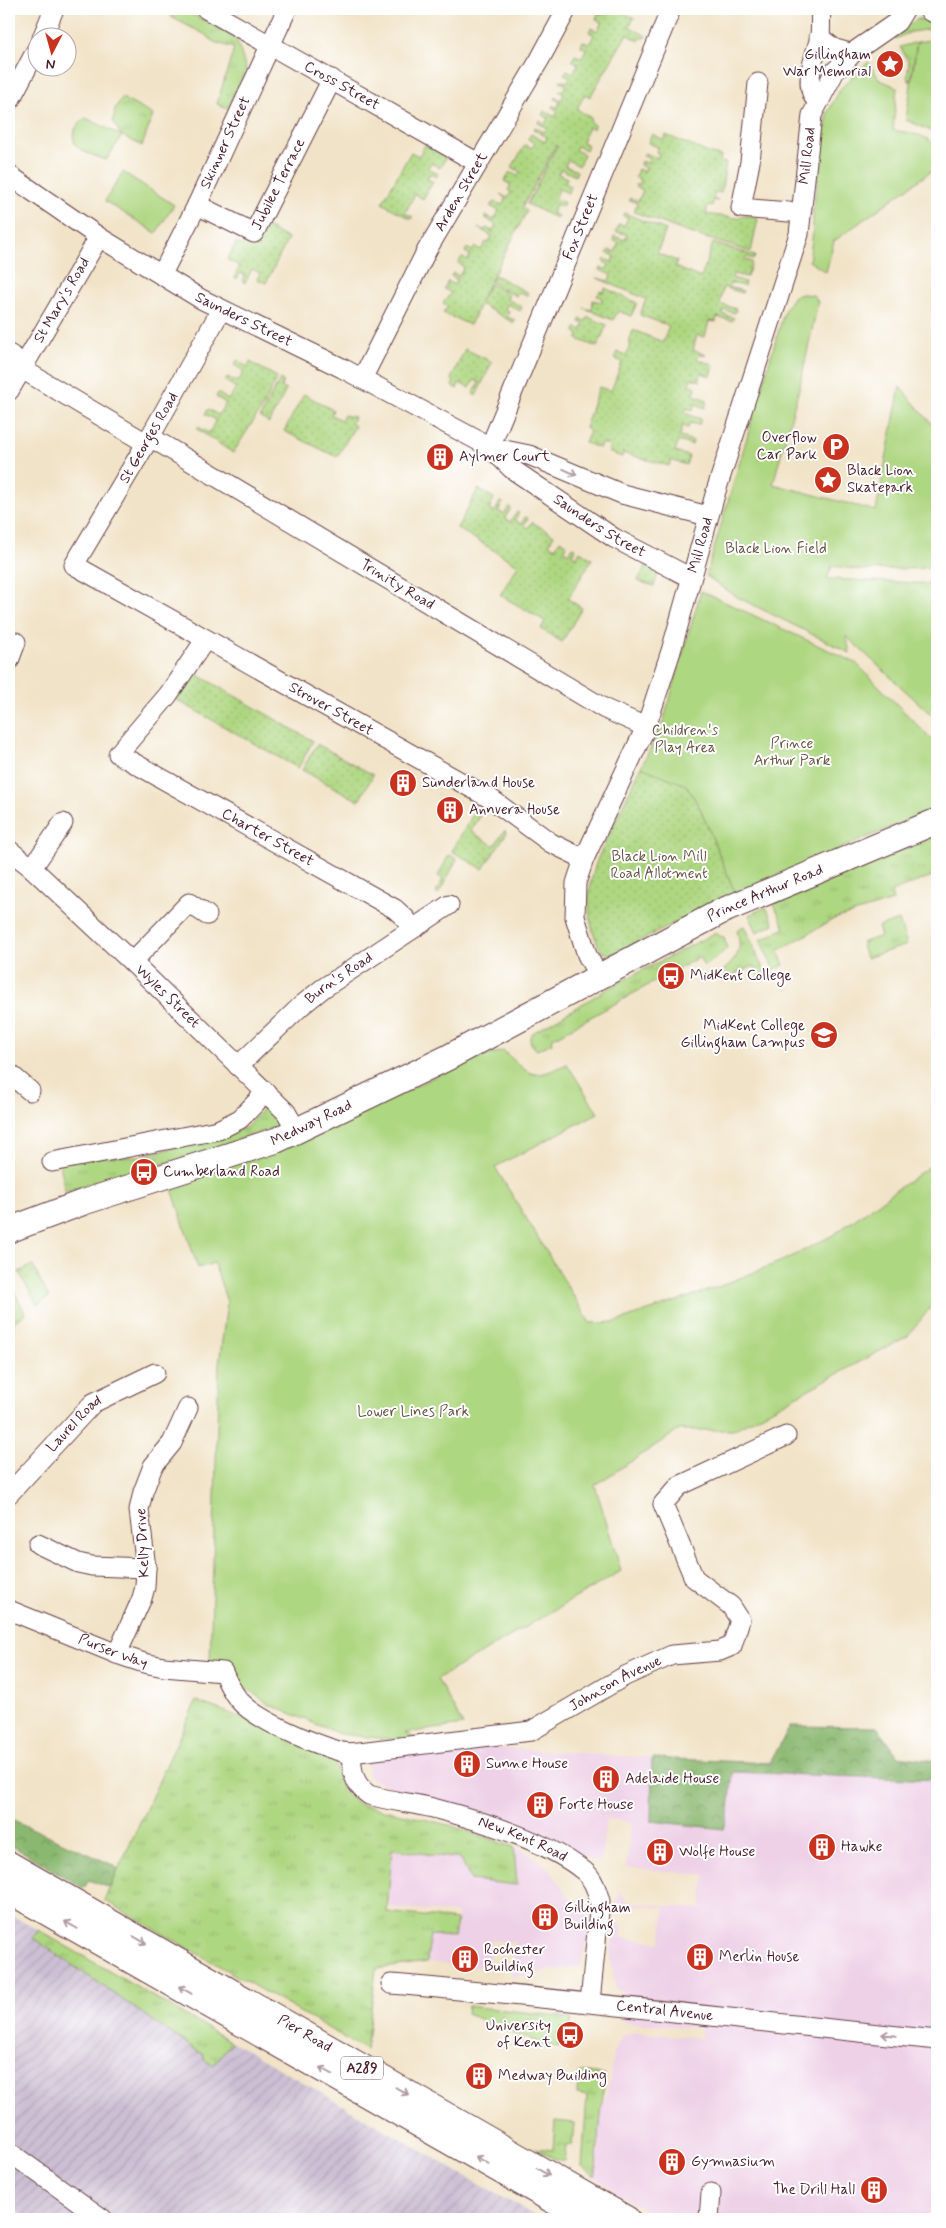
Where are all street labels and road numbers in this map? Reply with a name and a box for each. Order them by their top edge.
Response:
street label: Cross Street [300,57,383,115]
street label: Skinner Street [196,93,256,192]
street label: Mill Road [794,126,821,185]
street label: Jubilee Terrace [247,135,310,234]
street label: Arden Street [430,148,493,235]
street label: Fox Street [558,191,603,263]
street label: St Mary's Road [29,254,95,347]
street label: Saunders Street [191,288,295,352]
street label: St Georges Road [115,389,184,488]
street label: Saunders Street [549,490,649,563]
street label: Mill Road [683,515,718,575]
street label: Trinity Road [356,555,438,615]
street label: Strover Street [285,677,377,741]
street label: Charter Street [218,804,317,872]
street label: Prince Arthur Road [704,860,826,927]
street label: Burn's Road [301,948,377,1009]
street label: Wyles Street [131,961,204,1033]
street label: Medway Road [267,1095,355,1152]
street label: Laurel Road [42,1390,105,1457]
street label: Kelly Drive [131,1508,155,1578]
street label: Purser Way [75,1629,150,1674]
street label: Johnson Avenue [566,1651,665,1716]
street label: New Kent Road [476,1812,571,1867]
street label: Central Avenue [615,1996,714,2026]
street label: Pier Road [274,2010,336,2057]
road number: A289 [341,2056,383,2080]

